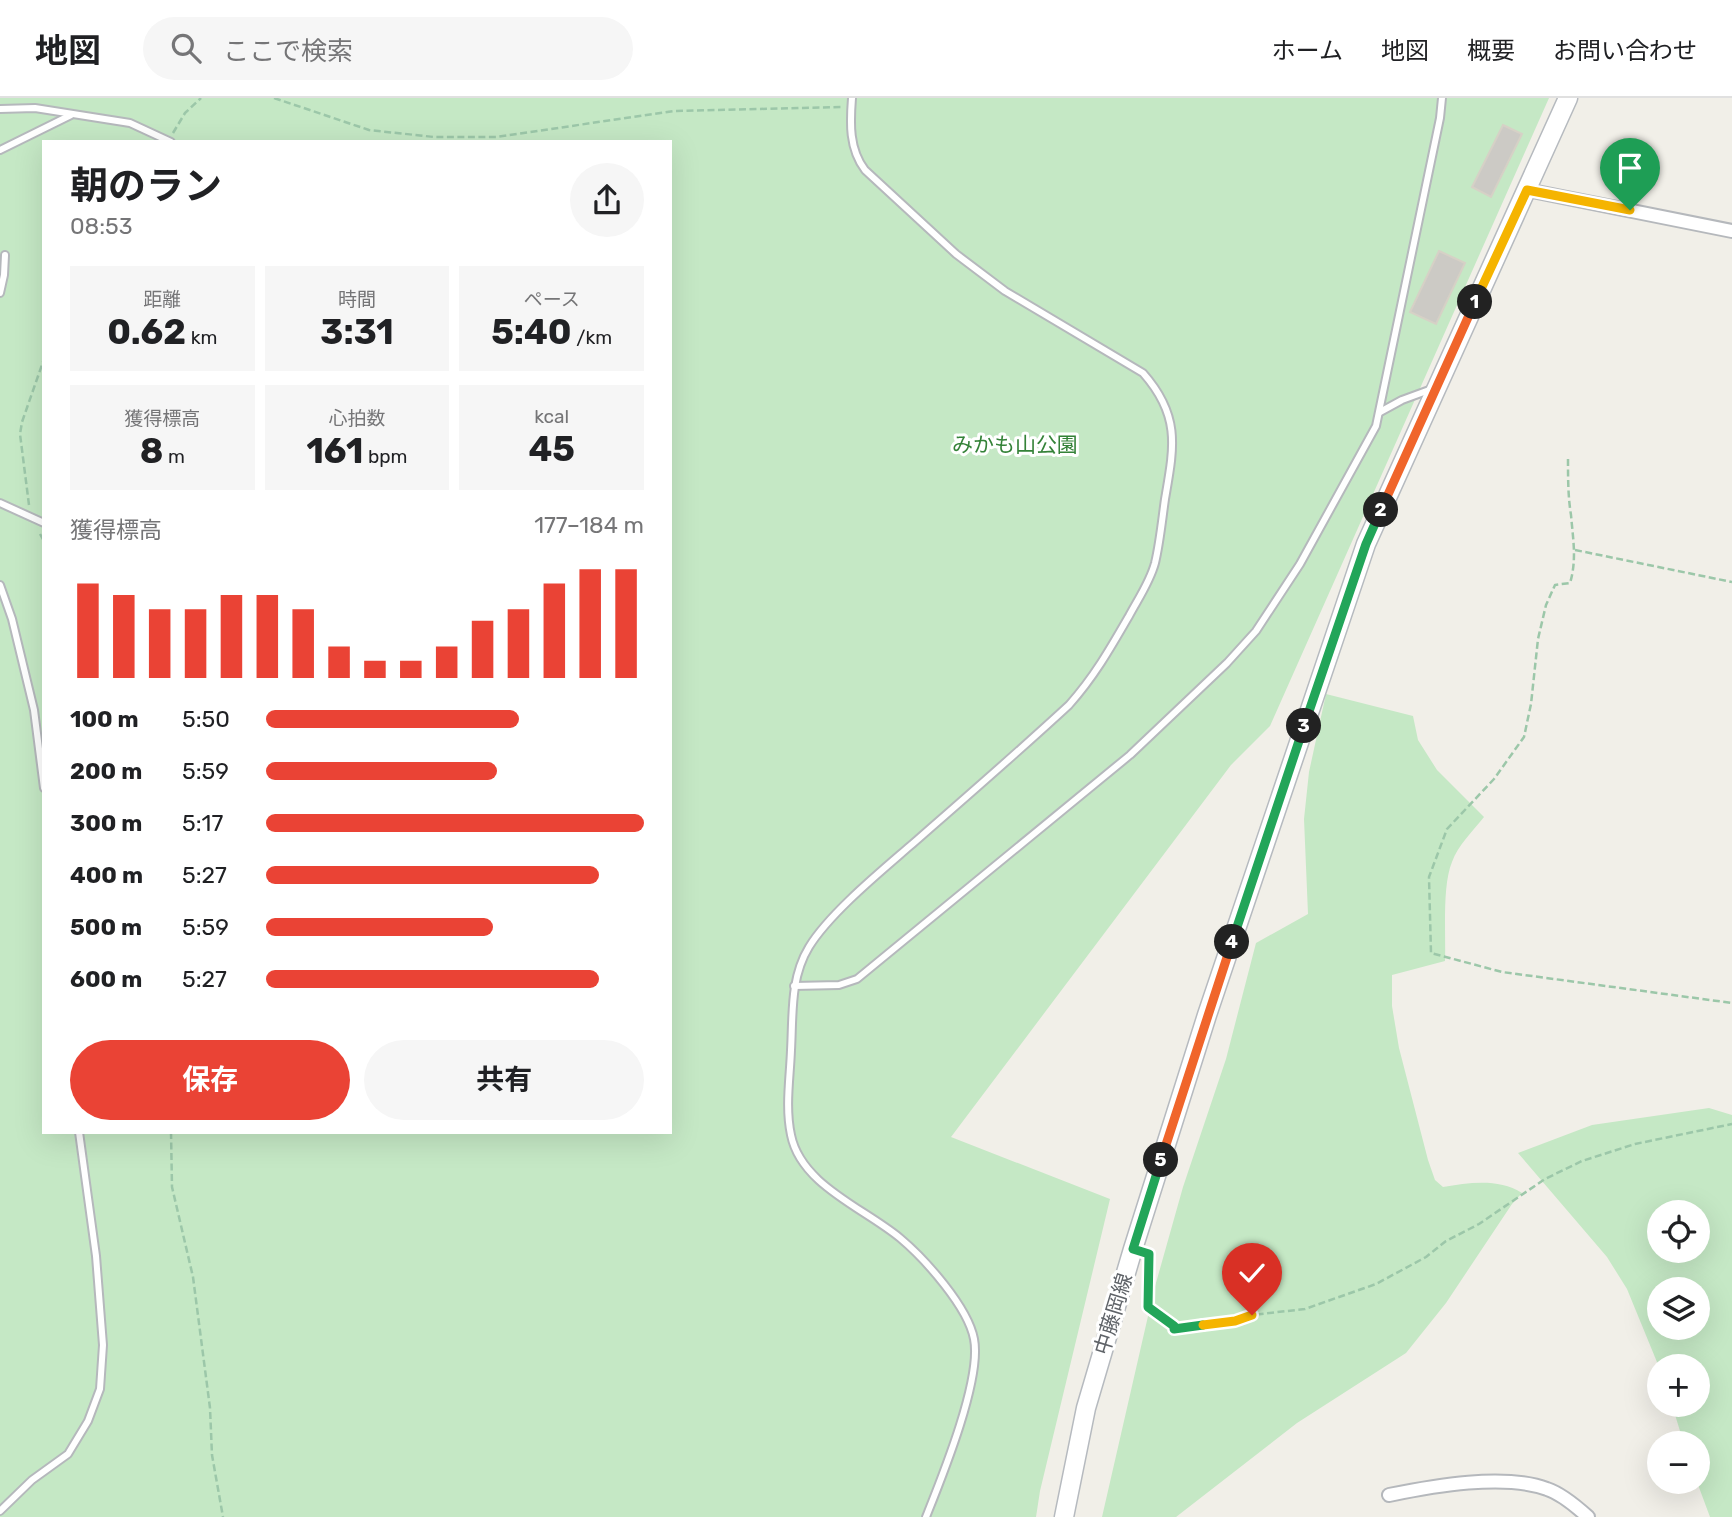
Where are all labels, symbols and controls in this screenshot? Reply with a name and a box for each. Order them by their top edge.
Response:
search box [143,17,633,80]
icon: search [167,29,205,67]
text: 地図 [35,31,101,70]
text: ここで検索 [223,36,353,67]
text: ホーム [1272,37,1343,65]
text: 地図 [1381,37,1429,65]
text: 概要 [1467,37,1515,65]
text: お問い合わせ [1553,37,1697,65]
pin [1600,138,1660,210]
icon: arrive [1611,149,1649,187]
text: 朝のラン [70,163,222,209]
button: share [570,163,644,237]
text: 08:53 [70,212,133,240]
pin: 1 [1458,284,1492,320]
text: 距離 [143,288,181,311]
text: 時間 [338,288,376,311]
text: ペース [524,288,580,311]
text: 1 [1470,290,1479,313]
text: 0.62 [107,311,186,353]
text: 3:31 [320,311,394,353]
text: 5:40 [491,311,572,353]
text: km [186,326,217,349]
text: /km [572,326,612,349]
text: kcal [534,405,569,428]
text: 獲得標高 [124,407,200,430]
text: 心拍数 [328,407,386,430]
text: 45 [528,428,575,470]
text: 8 [140,430,163,472]
text: 161 [306,430,363,472]
park label: みかも山公園 [952,432,1078,457]
text: m [163,445,185,468]
text: bpm [363,445,408,468]
pin: 2 [1364,492,1398,528]
text: 2 [1374,498,1387,521]
text: 177–184 m [534,511,644,539]
text: 獲得標高 [70,516,162,544]
text: 100 m [70,705,139,733]
text: 5:50 [182,705,230,733]
pin: 3 [1286,708,1322,744]
text: 3 [1297,714,1310,737]
text: 200 m [70,757,142,785]
text: 5:59 [182,757,229,785]
text: 300 m [70,809,142,837]
text: 5:17 [182,809,223,837]
text: 400 m [70,861,143,889]
text: 5:27 [182,861,227,889]
text: 500 m [70,913,142,941]
text: 5:59 [182,913,229,941]
pin: 4 [1214,924,1250,960]
text: 4 [1225,930,1238,953]
text: 600 m [70,965,142,993]
text: 5:27 [182,965,227,993]
button: 保存 [70,1040,350,1120]
button: 共有 [364,1040,644,1120]
pin: 5 [1144,1142,1178,1178]
text: 5 [1154,1148,1167,1171]
map controls [1647,1200,1710,1494]
button: locate [1647,1200,1710,1263]
pin [1222,1243,1282,1315]
icon: check [1233,1254,1271,1292]
street label: 中藤岡線 [1089,1270,1137,1358]
button: layers [1647,1277,1710,1340]
button: + [1647,1354,1710,1417]
button: − [1647,1431,1710,1494]

